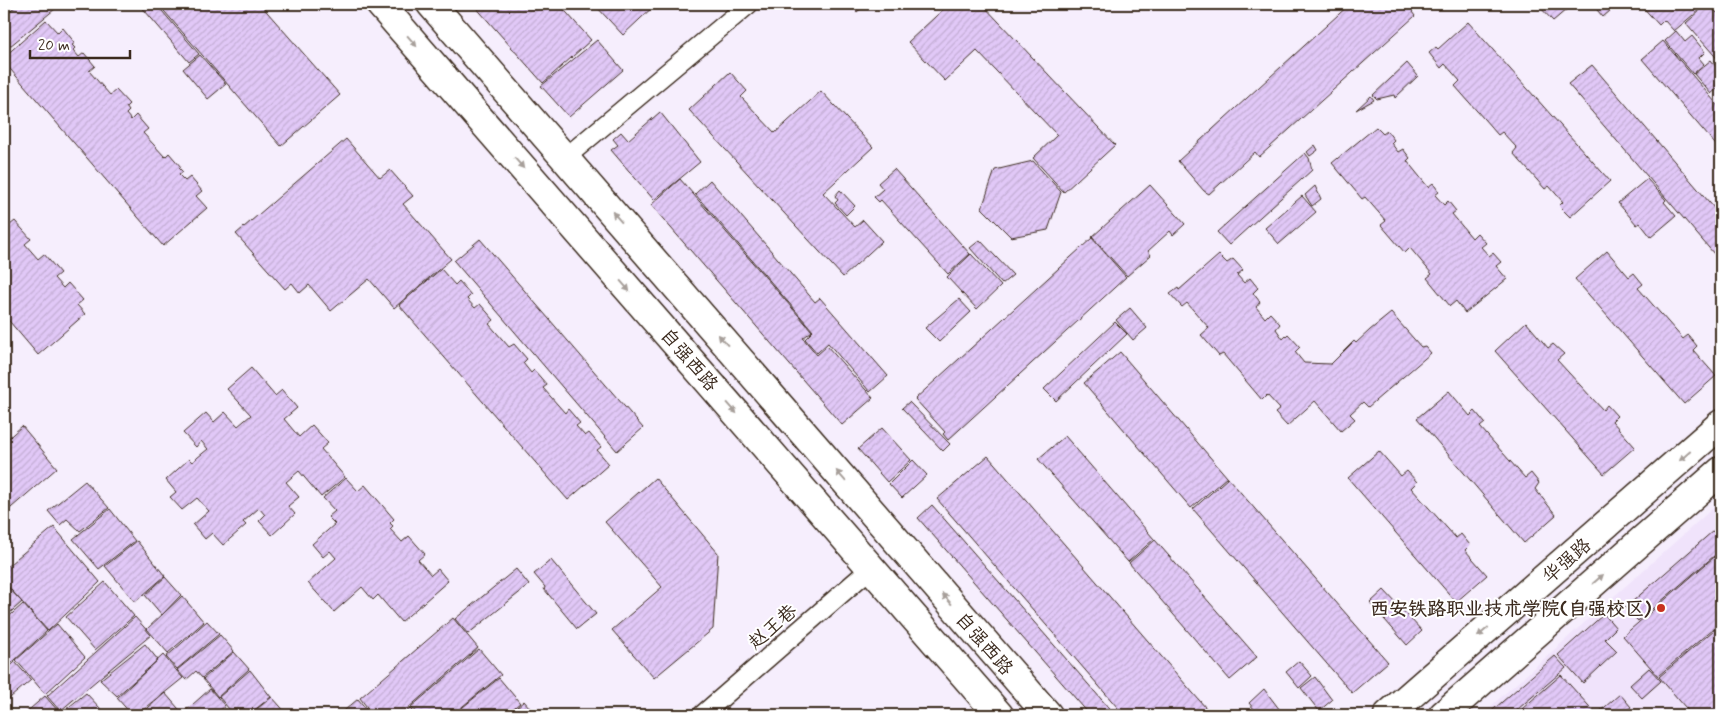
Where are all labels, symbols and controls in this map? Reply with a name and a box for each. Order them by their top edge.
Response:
scale bar [30,28,130,60]
one-way arrow [406,34,418,46]
text: 20 m [38,36,70,56]
one-way arrow [513,156,524,169]
one-way arrow [611,211,622,224]
one-way arrow [620,279,631,292]
street label: 自强西路 [654,323,723,397]
one-way arrow [718,334,729,346]
one-way arrow [726,402,738,414]
one-way arrow [1678,451,1691,462]
one-way arrow [836,470,847,482]
street label: 华强路 [1537,533,1597,589]
one-way arrow [1592,574,1605,585]
one-way arrow [942,592,953,605]
place label: 西安铁路职业技术学院(自强校区) [1370,597,1651,622]
street label: 赵王巷 [743,599,803,655]
marker: 西安铁路职业技术学院(自强校区) [1655,602,1667,614]
street label: 自强西路 [949,607,1018,681]
one-way arrow [1477,627,1490,638]

